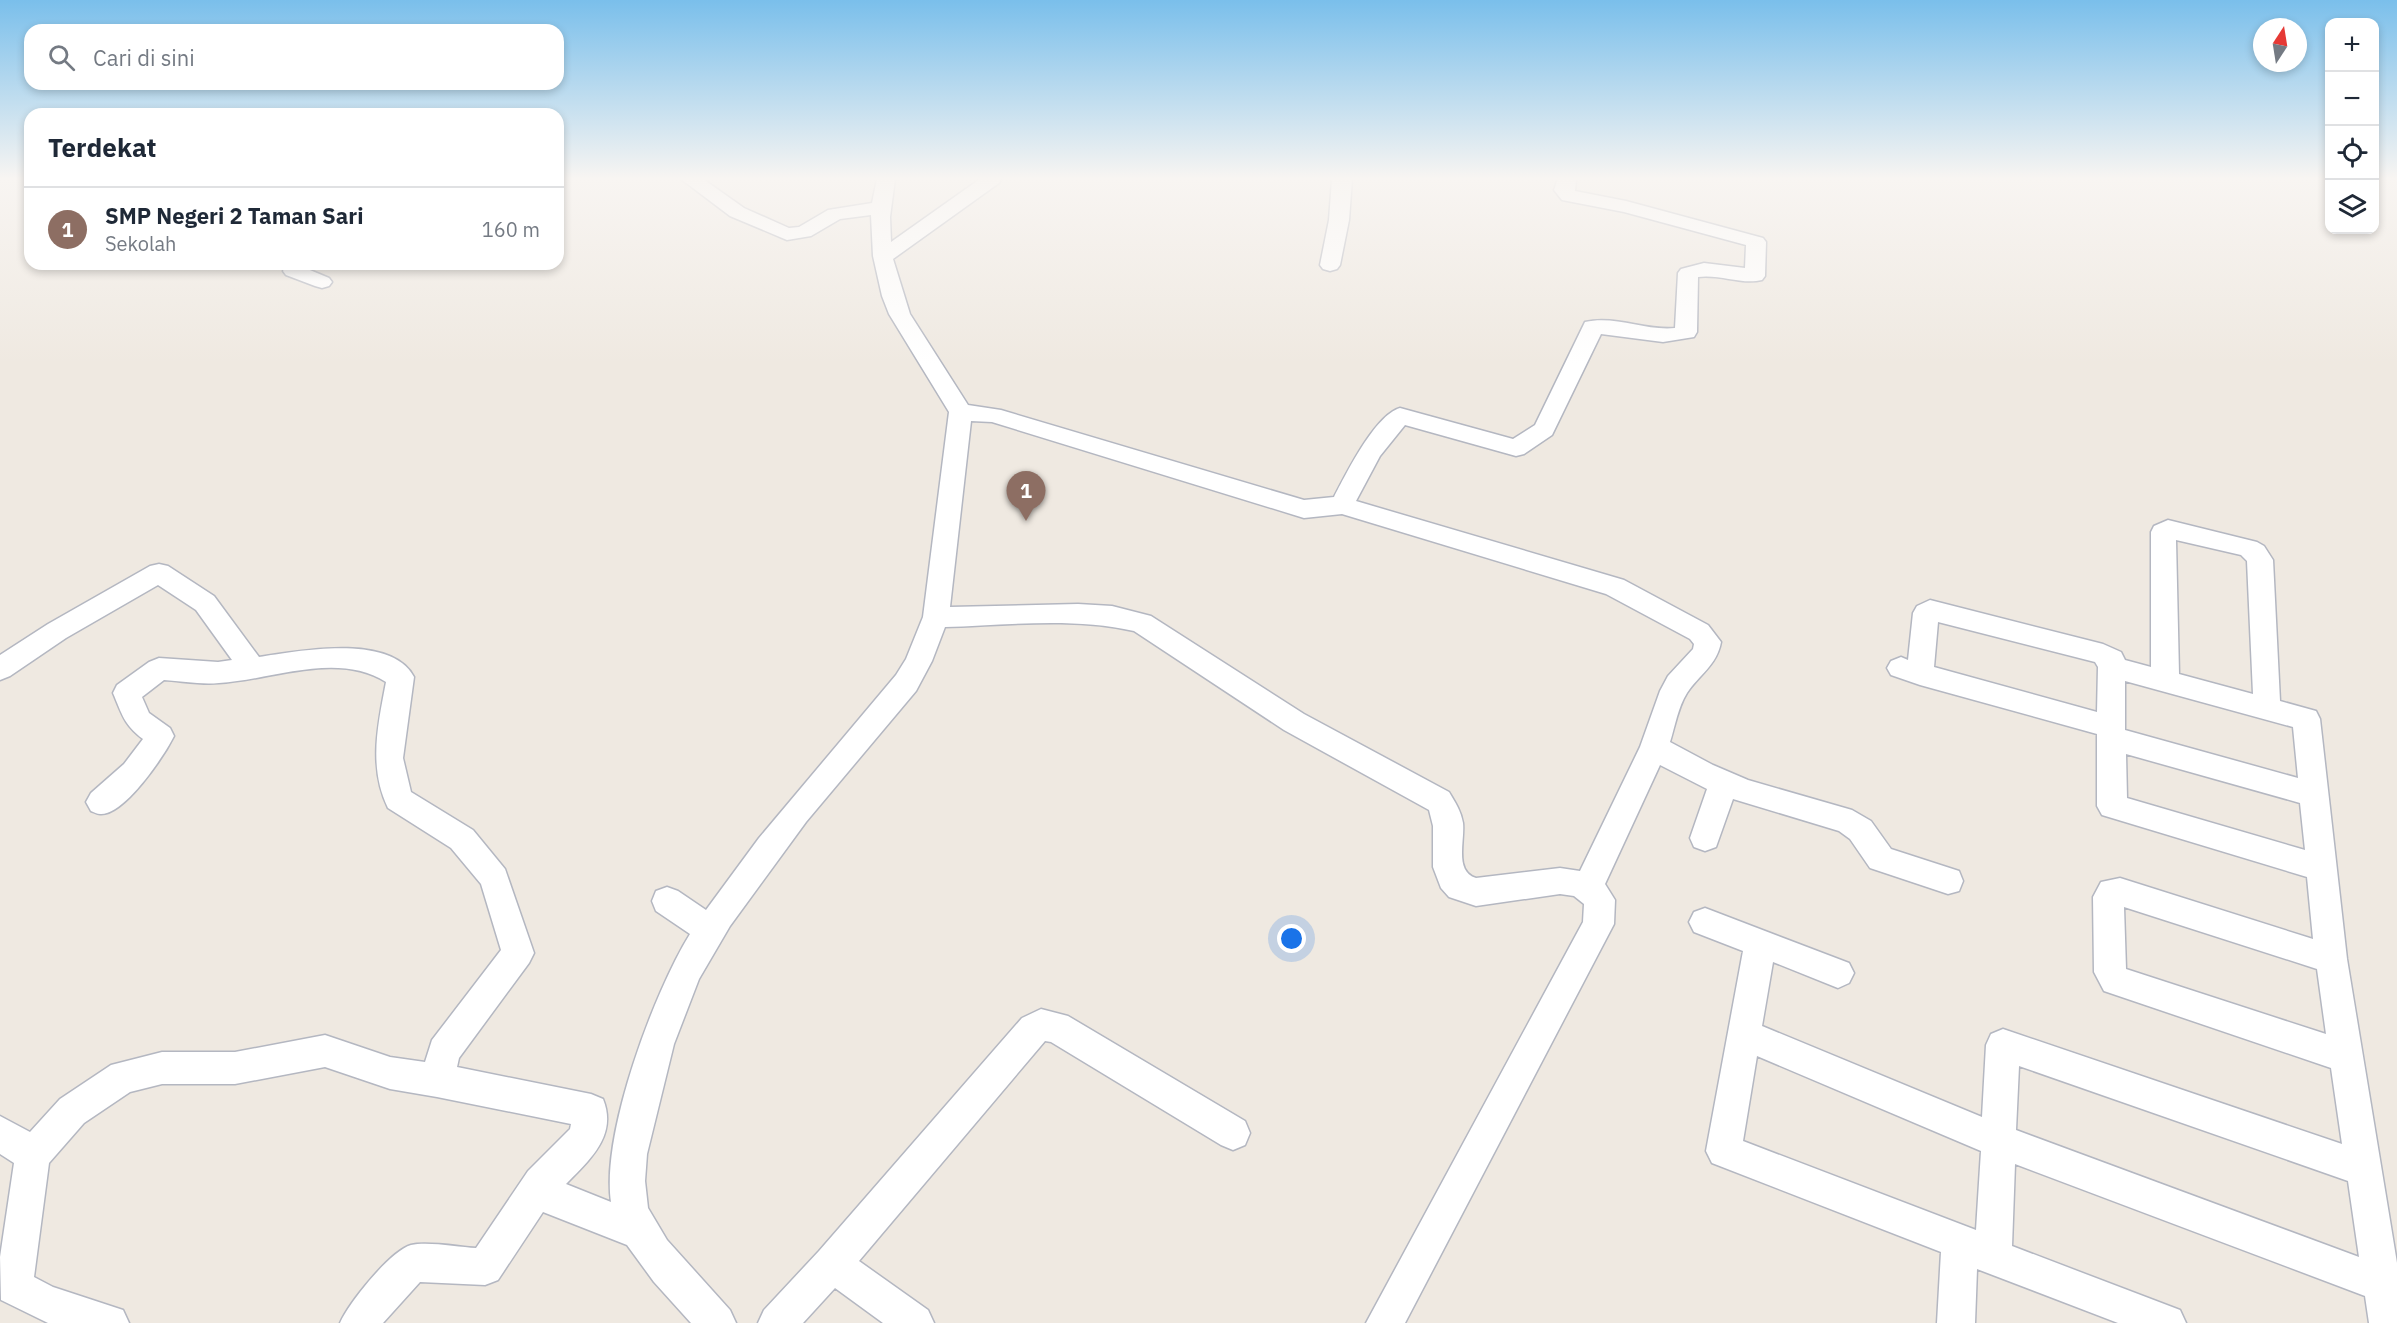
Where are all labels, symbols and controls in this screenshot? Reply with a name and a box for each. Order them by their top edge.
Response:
north arrow [2253,18,2307,72]
map controls [2325,18,2379,234]
button: + [2325,18,2379,72]
search box [24,24,564,90]
icon: search [45,41,78,74]
text: Cari di sini [93,43,195,72]
button: − [2325,72,2379,126]
button: locate [2325,126,2379,180]
text: Terdekat [48,130,157,164]
button: layers [2325,180,2379,234]
text: SMP Negeri 2 Taman Sari [105,201,364,230]
text: 1 [62,216,74,243]
text: 160 m [482,216,540,243]
text: Sekolah [105,230,176,257]
pin: 1 [1006,472,1046,521]
your location [1277,924,1306,953]

